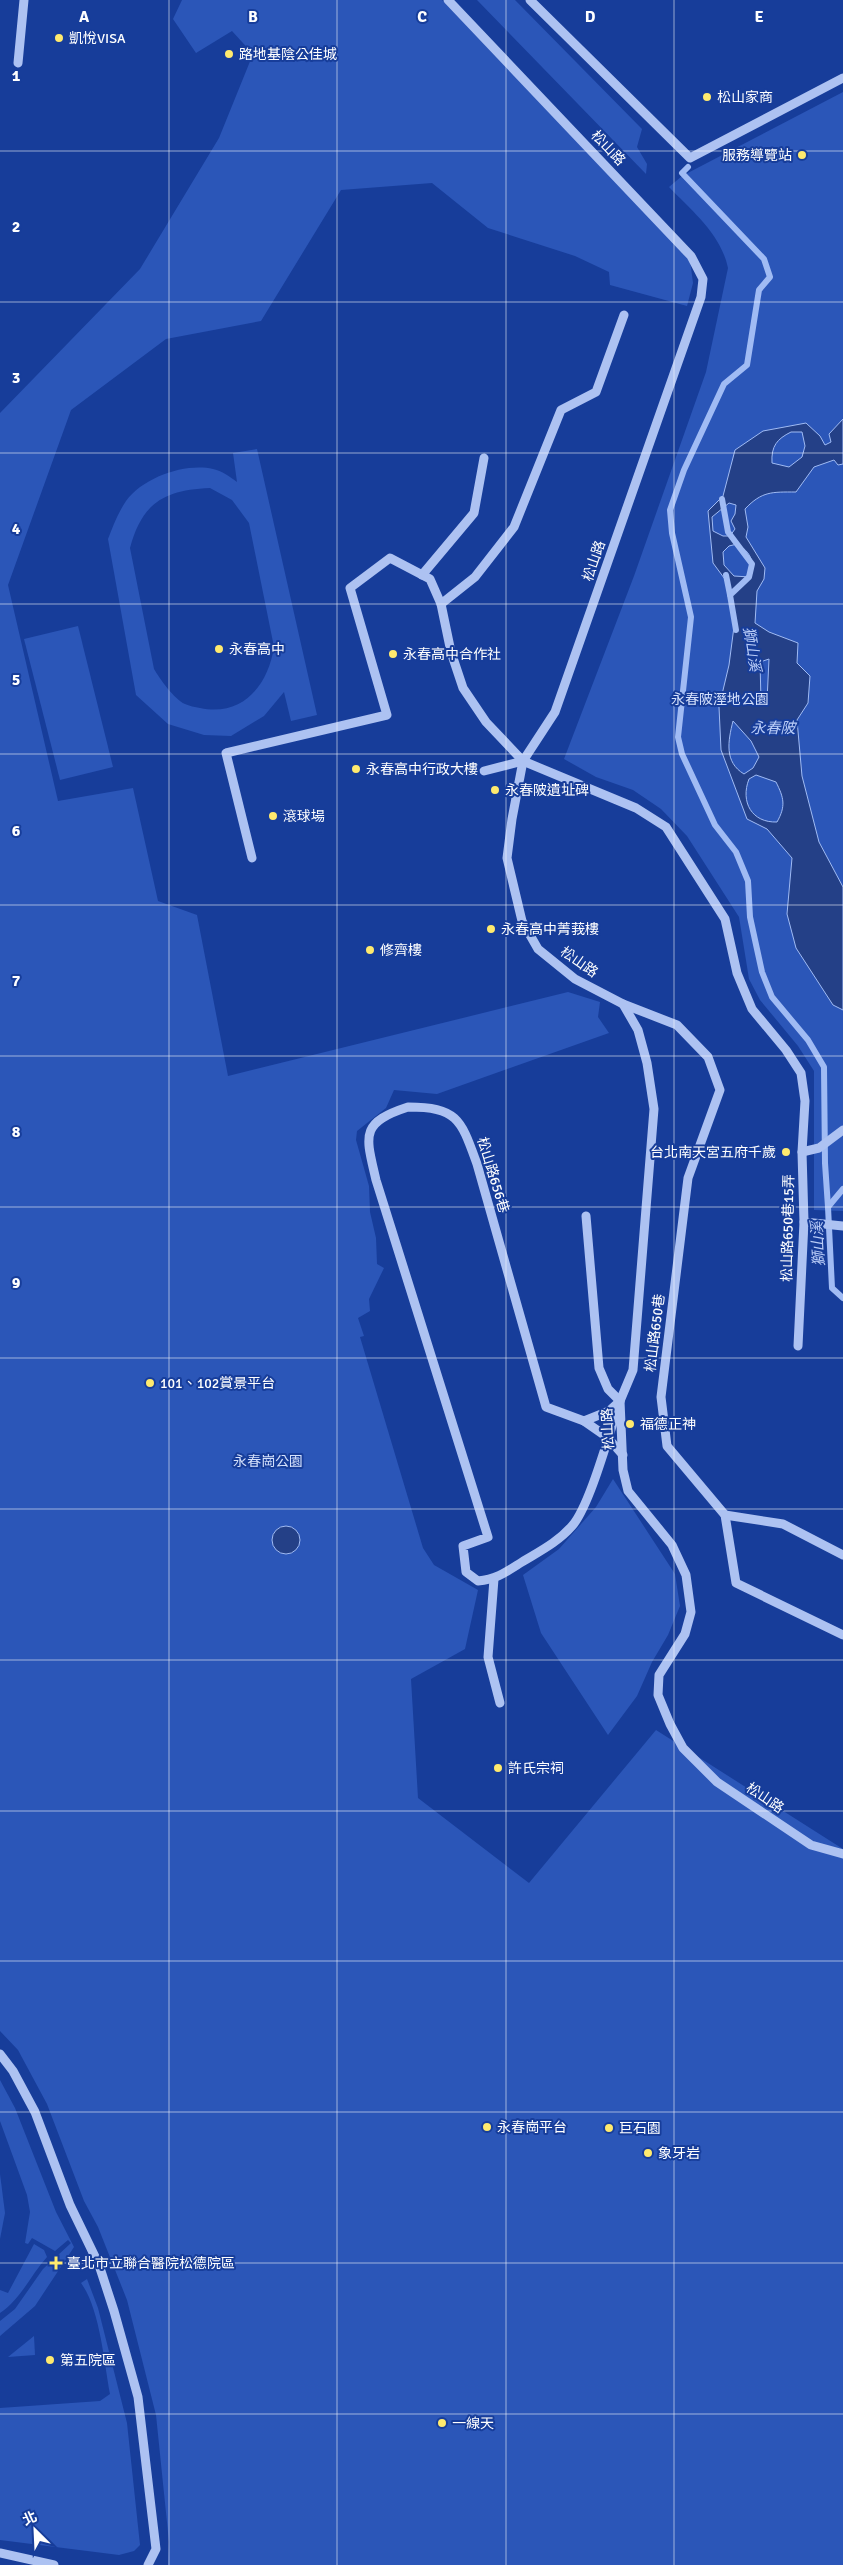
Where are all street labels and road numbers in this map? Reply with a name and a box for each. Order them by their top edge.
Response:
street label: 松山路 [587,127,629,169]
street label: 松山路 [579,538,609,584]
street label: 松山路 [557,943,601,981]
street label: 松山路656巷 [473,1135,513,1215]
street label: 松山路650巷15弄 [779,1174,797,1282]
street label: 松山路650巷 [642,1293,668,1373]
street label: 松山路 [598,1408,618,1450]
street label: 松山路 [743,1779,787,1817]

